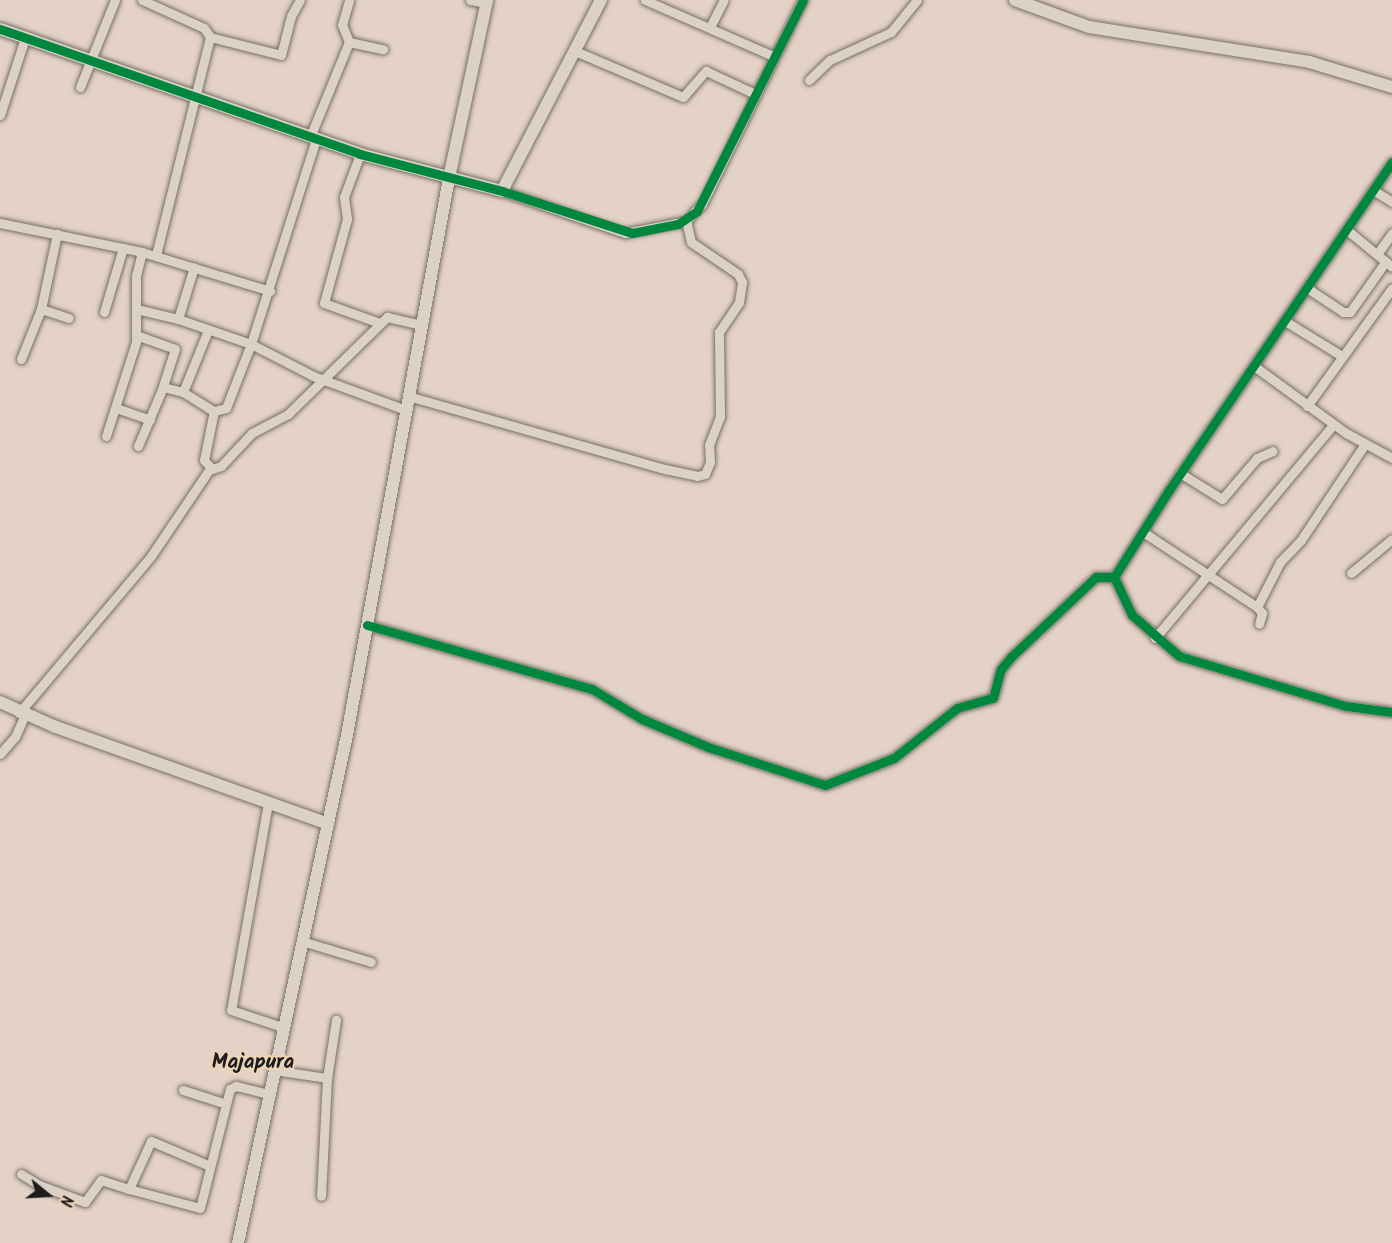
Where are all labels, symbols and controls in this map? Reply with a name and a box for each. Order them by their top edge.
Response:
district label: Majapura [212,1050,294,1076]
north arrow [18,1165,78,1225]
text: N [52,1192,79,1209]

